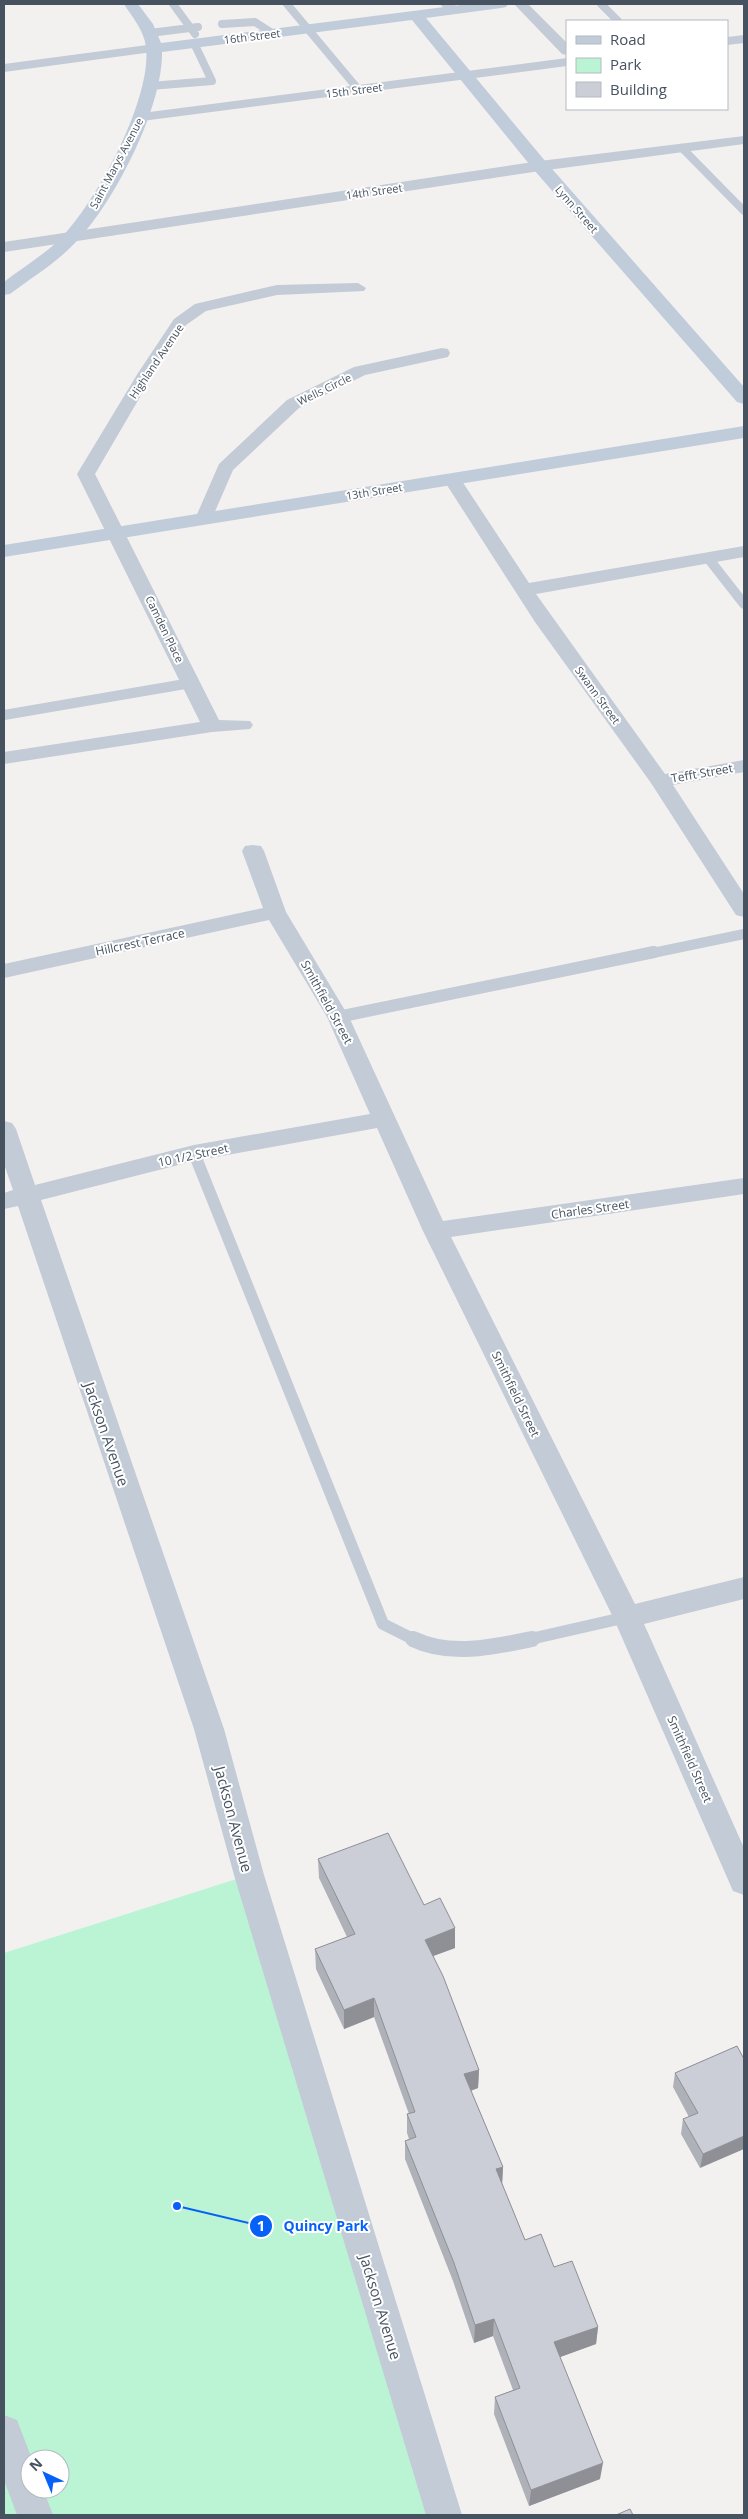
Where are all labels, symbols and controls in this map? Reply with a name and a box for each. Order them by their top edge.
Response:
legend [566,20,728,110]
street label: 16th Street [223,25,281,47]
text: Road [610,29,646,49]
text: Park [610,54,641,74]
street label: 15th Street [325,79,383,101]
text: Building [610,79,667,99]
street label: Saint Marys Avenue [86,115,146,211]
street label: 14th Street [345,180,403,202]
street label: Lynn Street [552,182,602,236]
street label: Highland Avenue [125,321,187,401]
street label: Wells Circle [294,369,354,409]
street label: 13th Street [345,479,403,503]
street label: Camden Place [142,593,188,665]
street label: Swann Street [572,663,624,727]
street label: Tefft Street [670,759,734,787]
street label: Hillcrest Terrace [94,924,186,960]
street label: Smithfield Street [297,957,357,1047]
street label: 10 1/2 Street [156,1139,230,1171]
street label: Charles Street [550,1195,630,1223]
street label: Smithfield Street [488,1348,544,1440]
street label: Jackson Avenue [79,1377,134,1489]
street label: Smithfield Street [663,1713,717,1805]
street label: Jackson Avenue [210,1762,258,1874]
callout: Quincy Park [248,2212,378,2241]
text: 1 [257,2215,265,2235]
text: Quincy Park [284,2216,369,2235]
street label: Jackson Avenue [355,2250,406,2362]
north arrow [20,2449,70,2499]
text: N [25,2453,46,2475]

